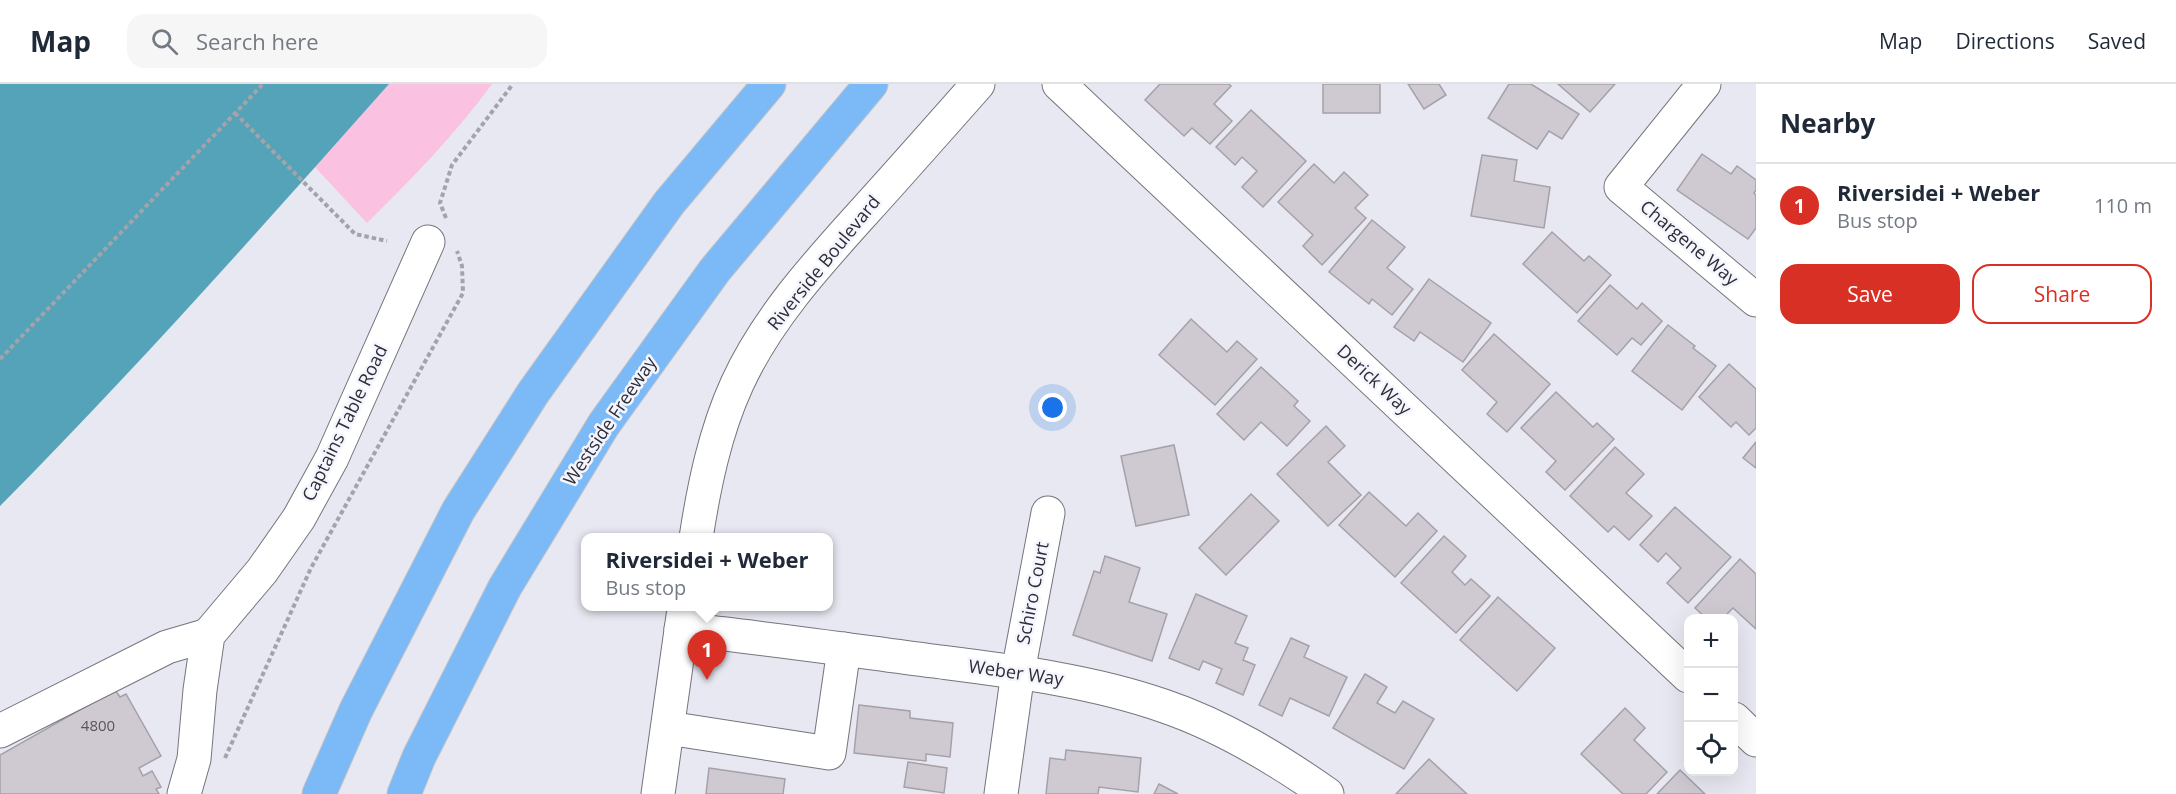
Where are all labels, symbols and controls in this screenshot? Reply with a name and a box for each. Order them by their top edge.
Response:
search box [127,14,547,68]
text: Map [30,22,91,60]
icon: search [148,25,181,58]
text: Search here [196,26,319,56]
text: Map [1879,27,1922,55]
text: Directions [1955,27,2055,55]
text: Saved [2088,27,2146,55]
text: Nearby [1780,105,1875,141]
text: Riversidei + Weber [1837,177,2040,207]
street label: Riverside Boulevard [761,190,885,335]
text: 1 [1794,192,1805,219]
text: 110 m [2094,192,2152,219]
street label: Chargene Way [1636,194,1744,291]
text: Bus stop [1837,207,1918,234]
button: Save [1780,264,1960,324]
button: Share [1972,264,2152,324]
street label: Derick Way [1332,339,1418,421]
street label: Captains Table Road [296,341,392,505]
street label: Westside Freeway [557,351,662,490]
your location [1038,393,1067,422]
popup [581,533,833,611]
street label: Schiro Court [1010,540,1054,646]
text: Riversidei + Weber [605,544,809,574]
text: Bus stop [605,574,686,601]
map controls [1684,614,1738,776]
button: + [1684,614,1738,668]
pin: 1 [688,630,726,680]
street label: Weber Way [967,653,1066,691]
button: − [1684,668,1738,722]
house number: 4800 [81,715,115,735]
button: locate [1684,722,1738,776]

